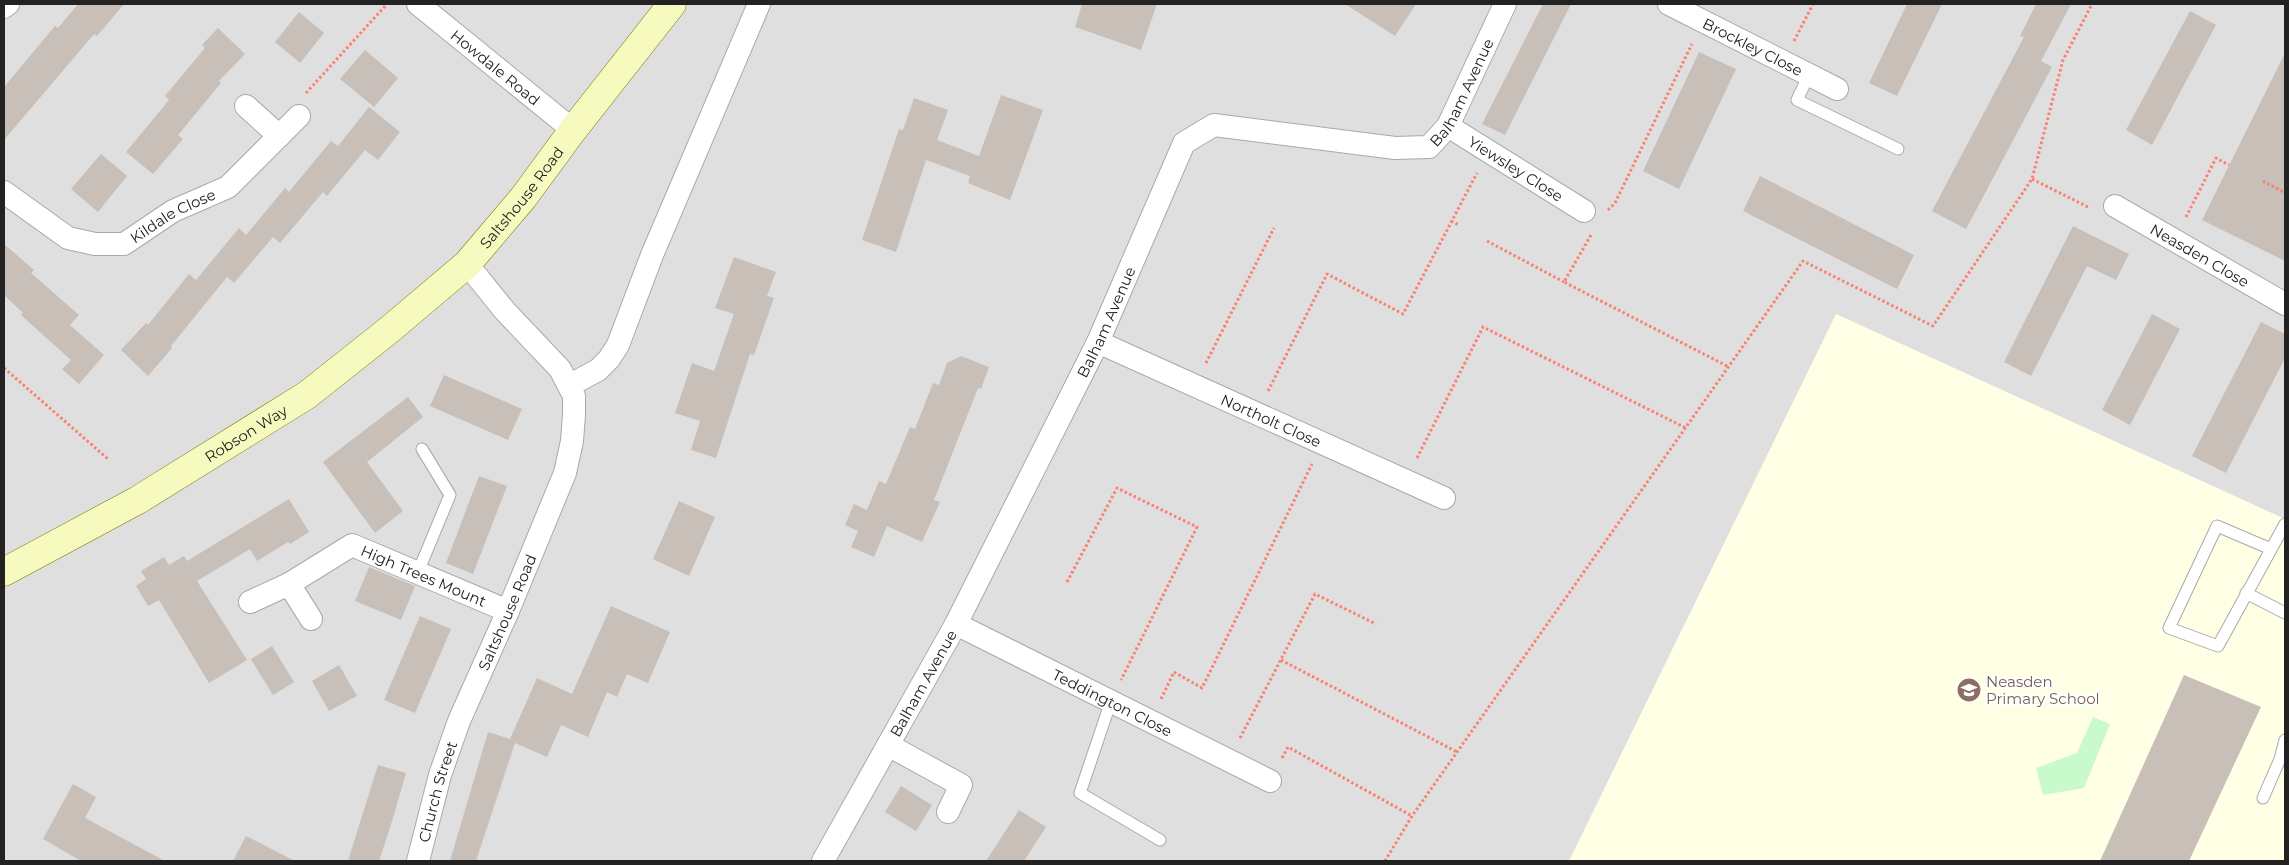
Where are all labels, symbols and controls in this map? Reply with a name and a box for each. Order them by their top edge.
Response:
street label: Brockley Close [1700,13,1806,80]
street label: Howdale Road [447,25,544,109]
street label: Balham Avenue [1425,35,1497,150]
street label: Yiewsley Close [1465,132,1567,205]
street label: Saltshouse Road [475,143,567,252]
street label: Kildale Close [126,184,218,247]
street label: Neasden Close [2147,219,2253,291]
street label: Balham Avenue [1072,264,1139,381]
street label: Northolt Close [1218,389,1324,451]
street label: Robson Way [201,400,291,466]
street label: High Trees Mount [358,540,489,610]
street label: Saltshouse Road [473,551,540,673]
street label: Balham Avenue [885,626,960,740]
street label: Teddington Close [1049,664,1176,740]
place label: Neasden Primary School [1986,672,2100,708]
school or university icon: Neasden Primary School [1956,677,1982,703]
street label: Church Street [414,738,461,844]

